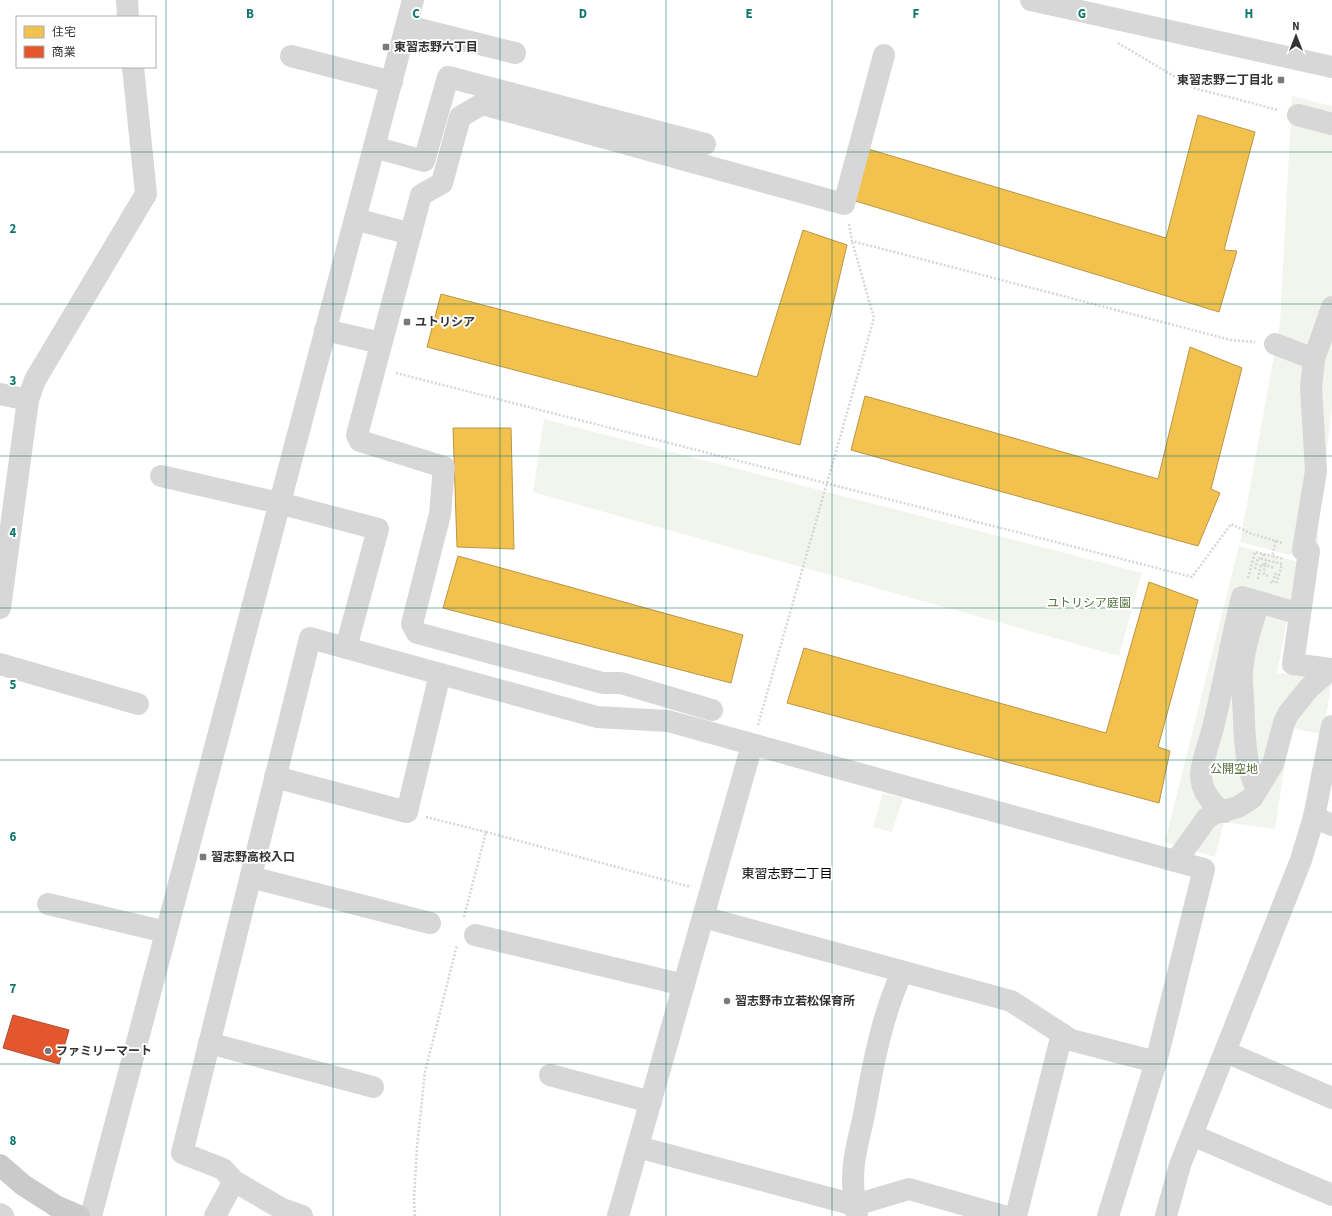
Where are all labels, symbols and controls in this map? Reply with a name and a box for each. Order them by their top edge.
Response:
text: B [246,5,254,23]
text: C [412,5,420,23]
text: D [579,5,587,23]
text: E [745,5,753,23]
text: F [913,5,920,23]
text: G [1078,5,1086,23]
text: H [1245,5,1253,23]
legend [16,16,156,68]
north arrow [1276,16,1316,56]
text: N [1292,19,1300,34]
text: 住宅 [52,24,76,41]
place label: 東習志野六丁目 [394,39,478,56]
marker: 東習志野六丁目 [381,42,391,52]
text: 商業 [52,44,76,61]
place label: 東習志野二丁目北 [1177,72,1273,89]
marker: 東習志野二丁目北 [1276,75,1286,85]
text: 2 [10,220,17,238]
place label: ユトリシア [415,314,475,331]
marker: ユトリシア [402,317,412,327]
text: 3 [10,372,17,390]
text: 4 [10,524,17,542]
park label: ユトリシア庭園 [1047,595,1131,612]
text: 5 [10,676,17,694]
park label: 公開空地 [1210,761,1258,778]
text: 6 [10,828,17,846]
place label: 習志野高校入口 [211,849,295,866]
marker: 習志野高校入口 [198,852,208,862]
district label: 東習志野二丁目 [741,865,833,883]
text: 7 [10,980,17,998]
place label: 習志野市立若松保育所 [735,993,855,1010]
marker: 習志野市立若松保育所 [722,996,732,1006]
place label: ファミリーマート [56,1043,152,1060]
marker: ファミリーマート [43,1046,53,1056]
text: 8 [10,1132,17,1150]

